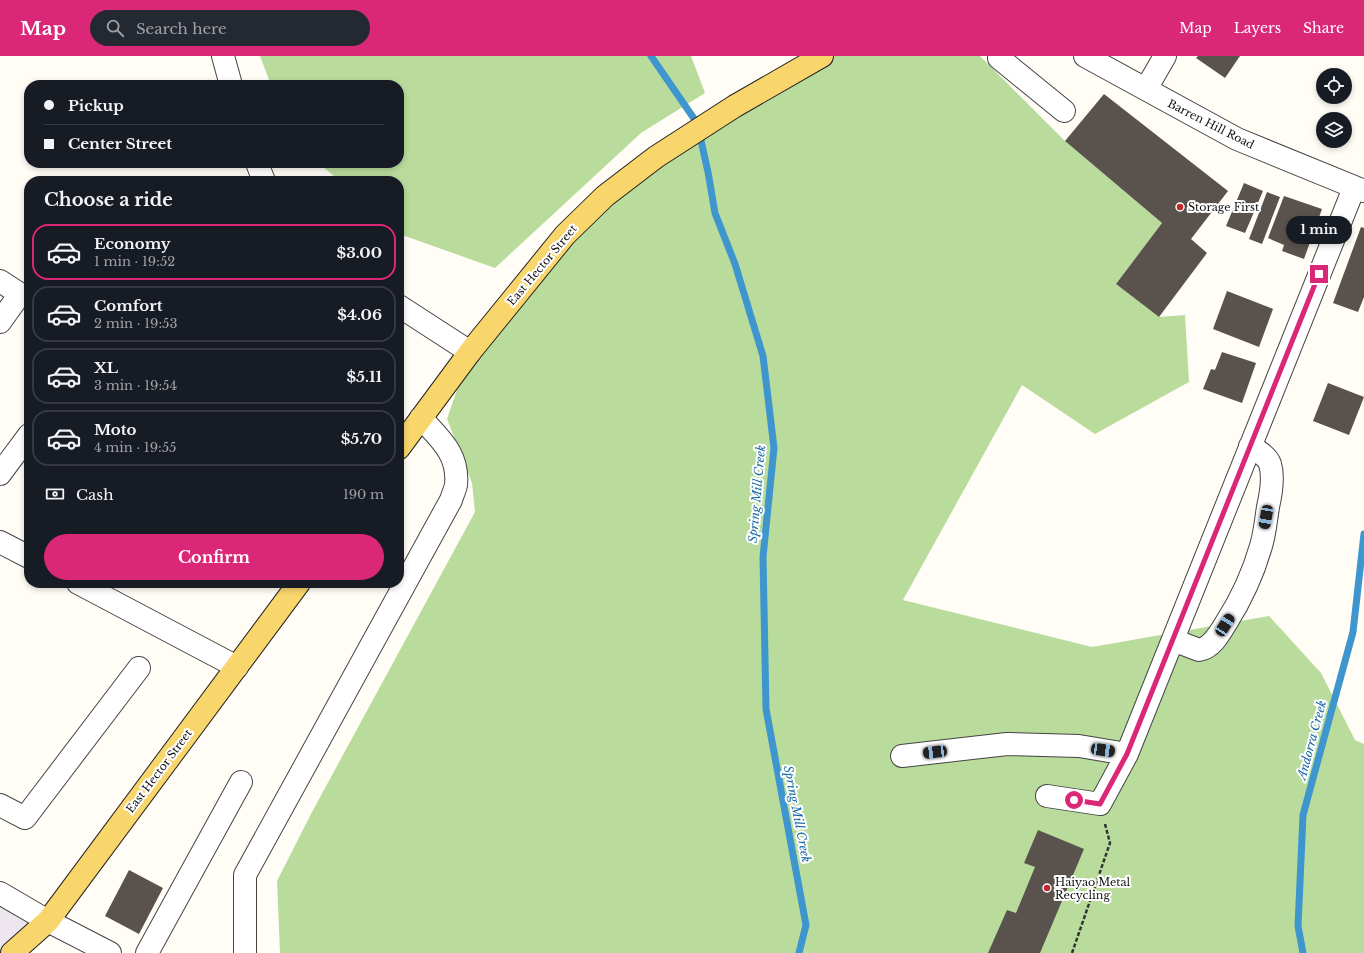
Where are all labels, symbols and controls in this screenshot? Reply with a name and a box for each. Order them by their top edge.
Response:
search box [90,10,370,46]
text: Map [20,17,66,40]
icon: search [104,17,126,39]
text: Search here [136,19,227,38]
text: Map [1179,19,1212,37]
text: Layers [1234,19,1281,37]
text: Share [1303,19,1344,37]
map controls [1316,68,1352,148]
button: locate [1316,68,1352,104]
text: Pickup [68,96,124,115]
street label: Barren Hill Road [1165,96,1257,152]
button: layers [1316,112,1352,148]
text: Center Street [68,134,172,153]
text: Choose a ride [44,189,173,211]
place label: Storage First [1188,200,1260,214]
marker: Storage First [1175,202,1185,212]
callout: 1 min [1286,216,1352,244]
street label: East Hector Street [504,221,580,308]
text: 1 min [1300,221,1338,238]
icon: car [46,234,82,270]
text: Economy [94,234,171,253]
text: $3.00 [337,243,382,262]
text: 1 min · 19:52 [94,253,175,270]
route end [1310,265,1328,283]
icon: car [46,296,82,332]
text: Comfort [94,296,162,315]
text: $4.06 [337,305,382,324]
text: 2 min · 19:53 [94,315,178,332]
icon: car [46,358,82,394]
text: XL [94,358,118,377]
text: $5.11 [346,367,382,386]
text: 3 min · 19:54 [94,377,177,394]
icon: car [46,420,82,456]
text: Moto [94,420,136,439]
text: $5.70 [341,429,382,448]
text: 4 min · 19:55 [94,439,176,456]
water label: Spring Mill Creek [745,444,768,544]
icon: cash [44,483,66,505]
text: Cash [76,485,113,504]
text: 190 m [343,486,384,503]
car [1258,504,1274,530]
button: Confirm [44,534,384,580]
car [1213,612,1237,638]
water label: Andorra Creek [1293,699,1329,783]
street label: East Hector Street [123,726,196,816]
car [1090,742,1116,758]
car [922,745,948,759]
water label: Spring Mill Creek [781,764,814,864]
route start [1065,791,1083,809]
place label: Haiyao Metal Recycling [1055,875,1131,902]
marker: Haiyao Metal Recycling [1042,883,1052,893]

